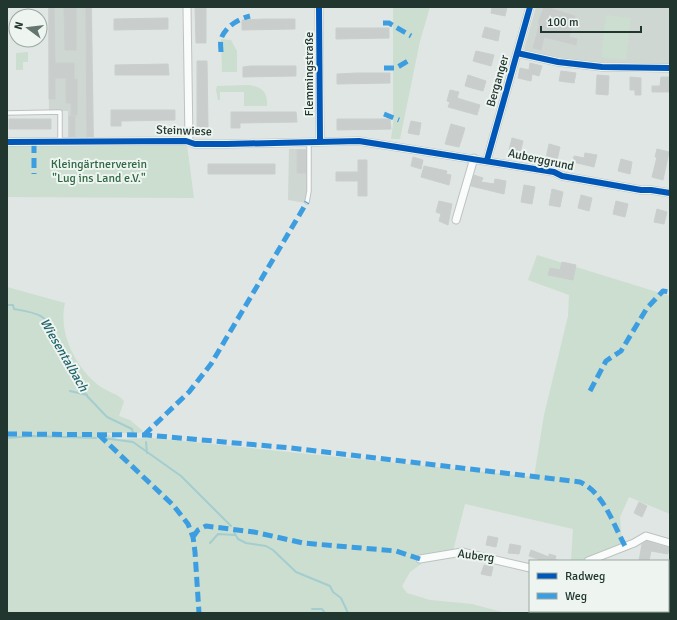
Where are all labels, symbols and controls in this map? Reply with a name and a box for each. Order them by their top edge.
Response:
north arrow [8,8,48,48]
scale bar [541,8,641,34]
text: 100 m [547,15,579,30]
text: N [12,20,26,31]
street label: Flemmingstraße [302,32,317,116]
street label: Berganger [483,53,513,109]
street label: Steinwiese [156,123,212,139]
street label: Auberggrund [507,146,575,174]
park label: Kleingärtnerverein "Lug ins Land e.V." [51,157,147,186]
water label: Wiesentalbach [37,316,92,395]
street label: Auberg [457,546,495,566]
legend [529,560,669,612]
text: Radweg [565,569,605,584]
text: Weg [565,589,587,604]

